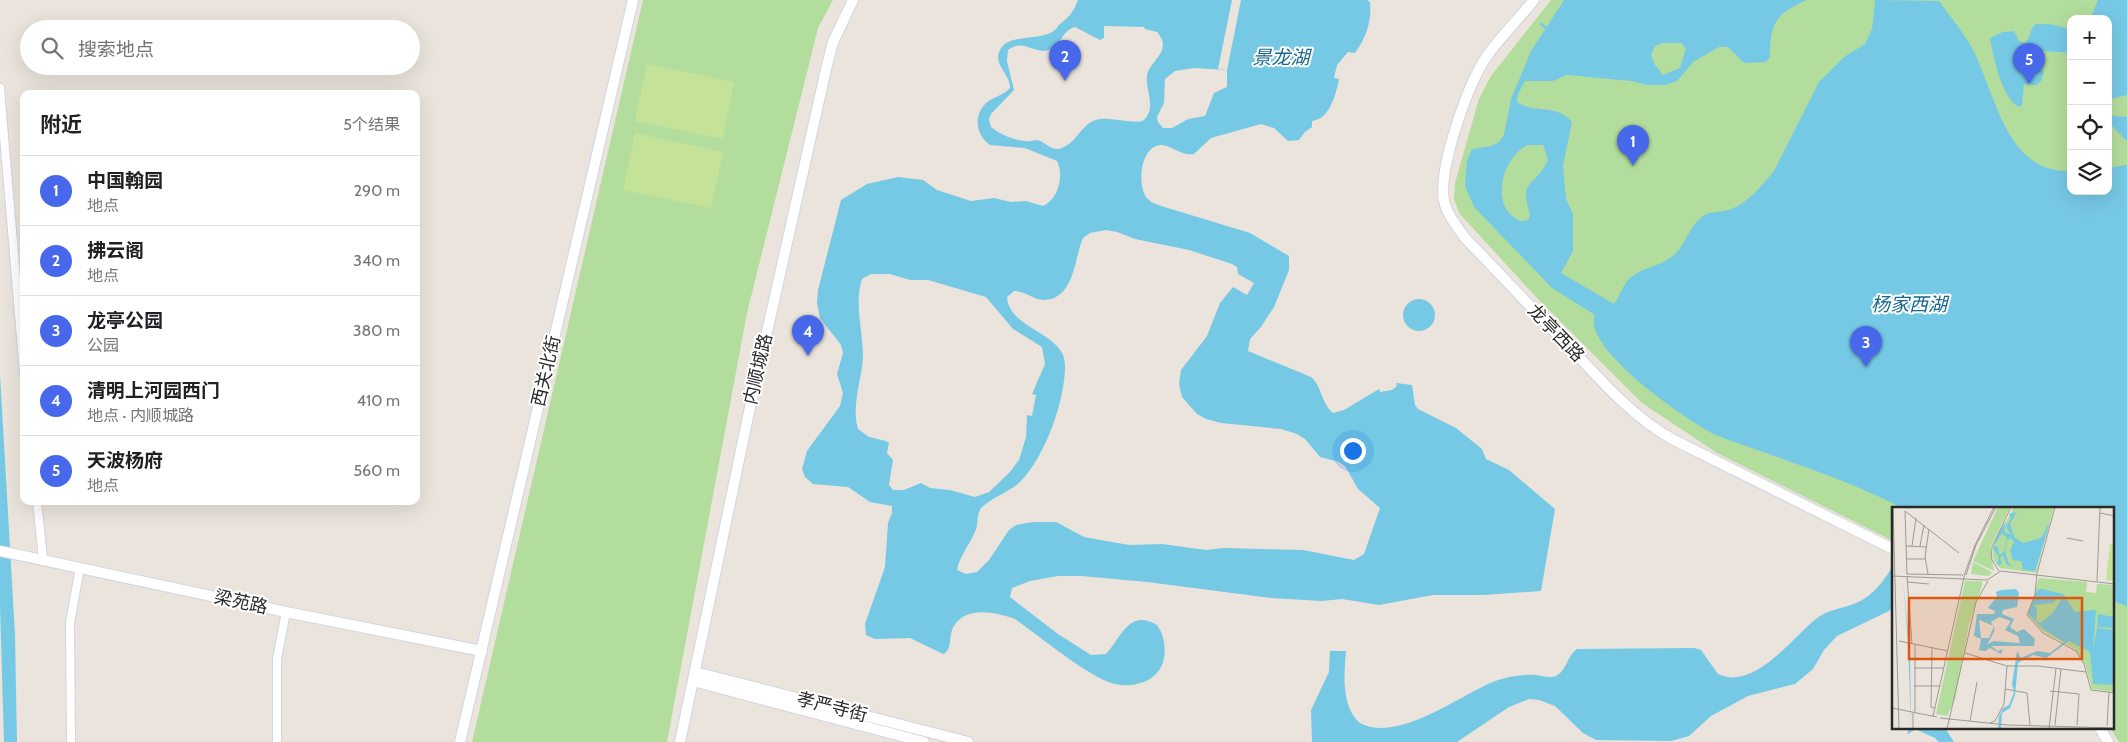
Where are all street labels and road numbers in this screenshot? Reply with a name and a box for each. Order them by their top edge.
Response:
street label: 龙亭西路 [1523,299,1589,367]
street label: 内顺城路 [739,331,777,407]
street label: 西关北街 [527,333,565,409]
street label: 梁苑路 [212,586,270,618]
street label: 孝严寺街 [794,688,870,726]

